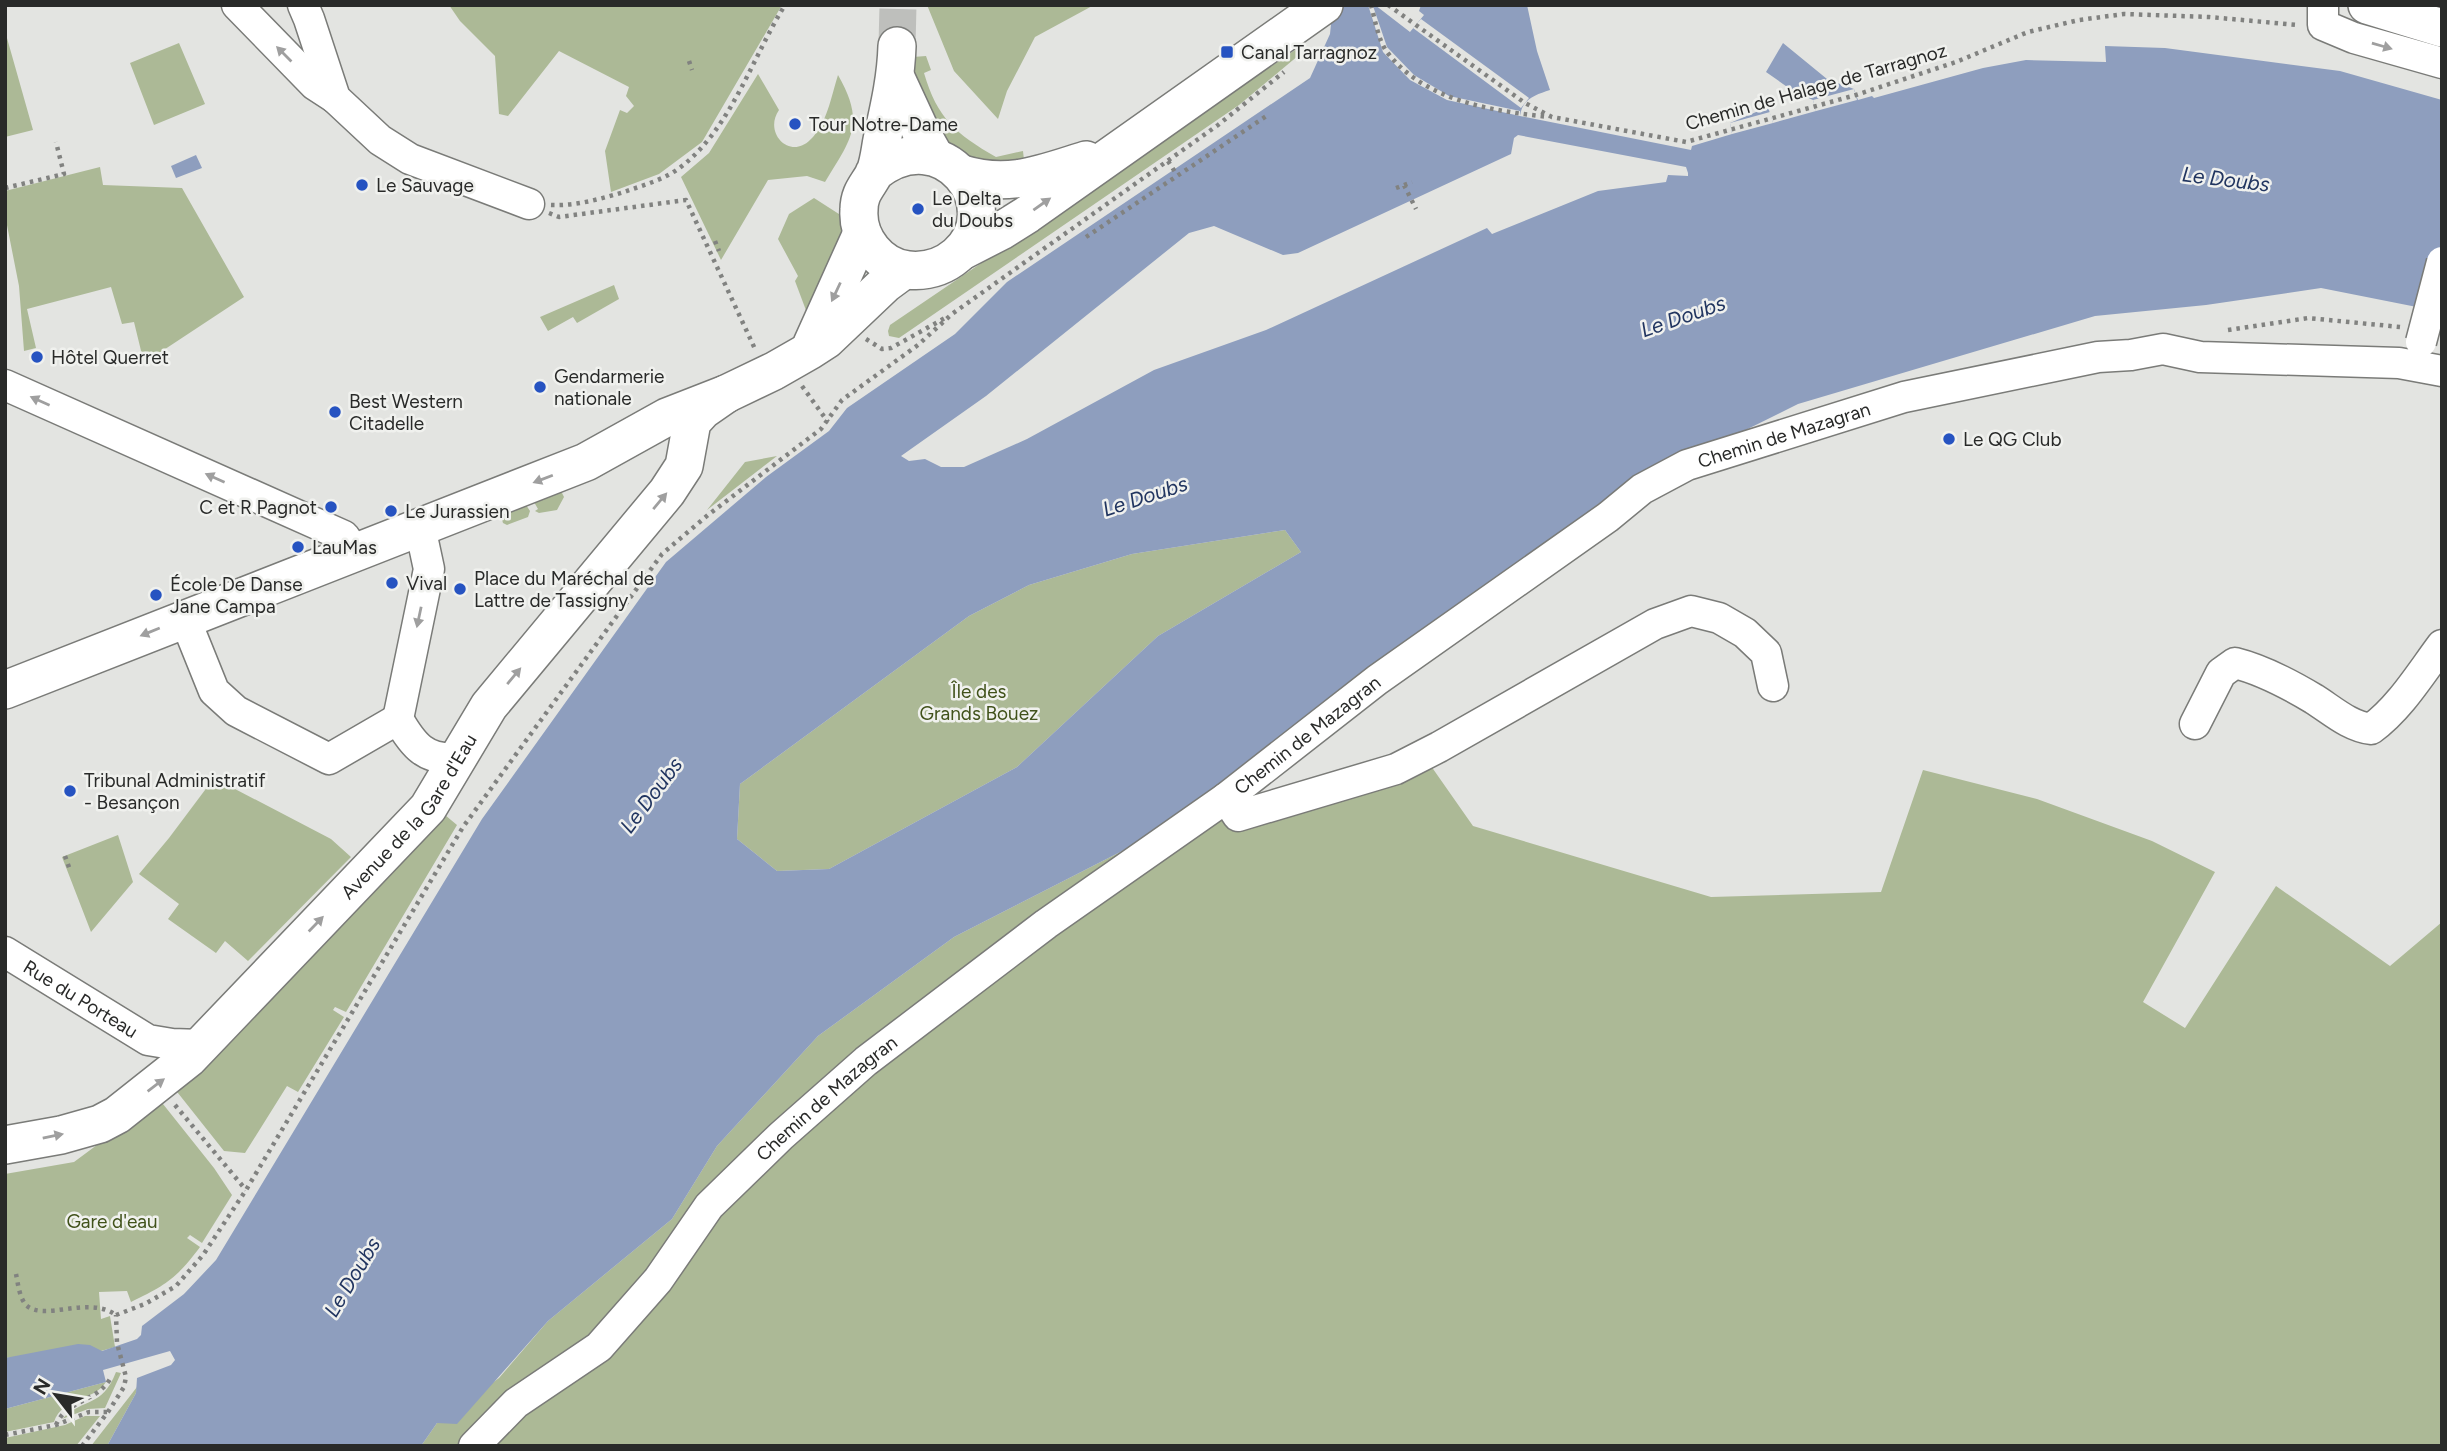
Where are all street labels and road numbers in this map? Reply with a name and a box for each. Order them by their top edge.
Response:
street label: Chemin de Halage de Tarragnoz [1683,39,1949,135]
street label: Chemin de Mazagran [1695,397,1873,472]
street label: Chemin de Mazagran [1229,670,1385,799]
street label: Avenue de la Gare d'Eau [336,729,481,904]
street label: Rue du Porteau [19,955,142,1043]
street label: Chemin de Mazagran [751,1030,901,1166]

